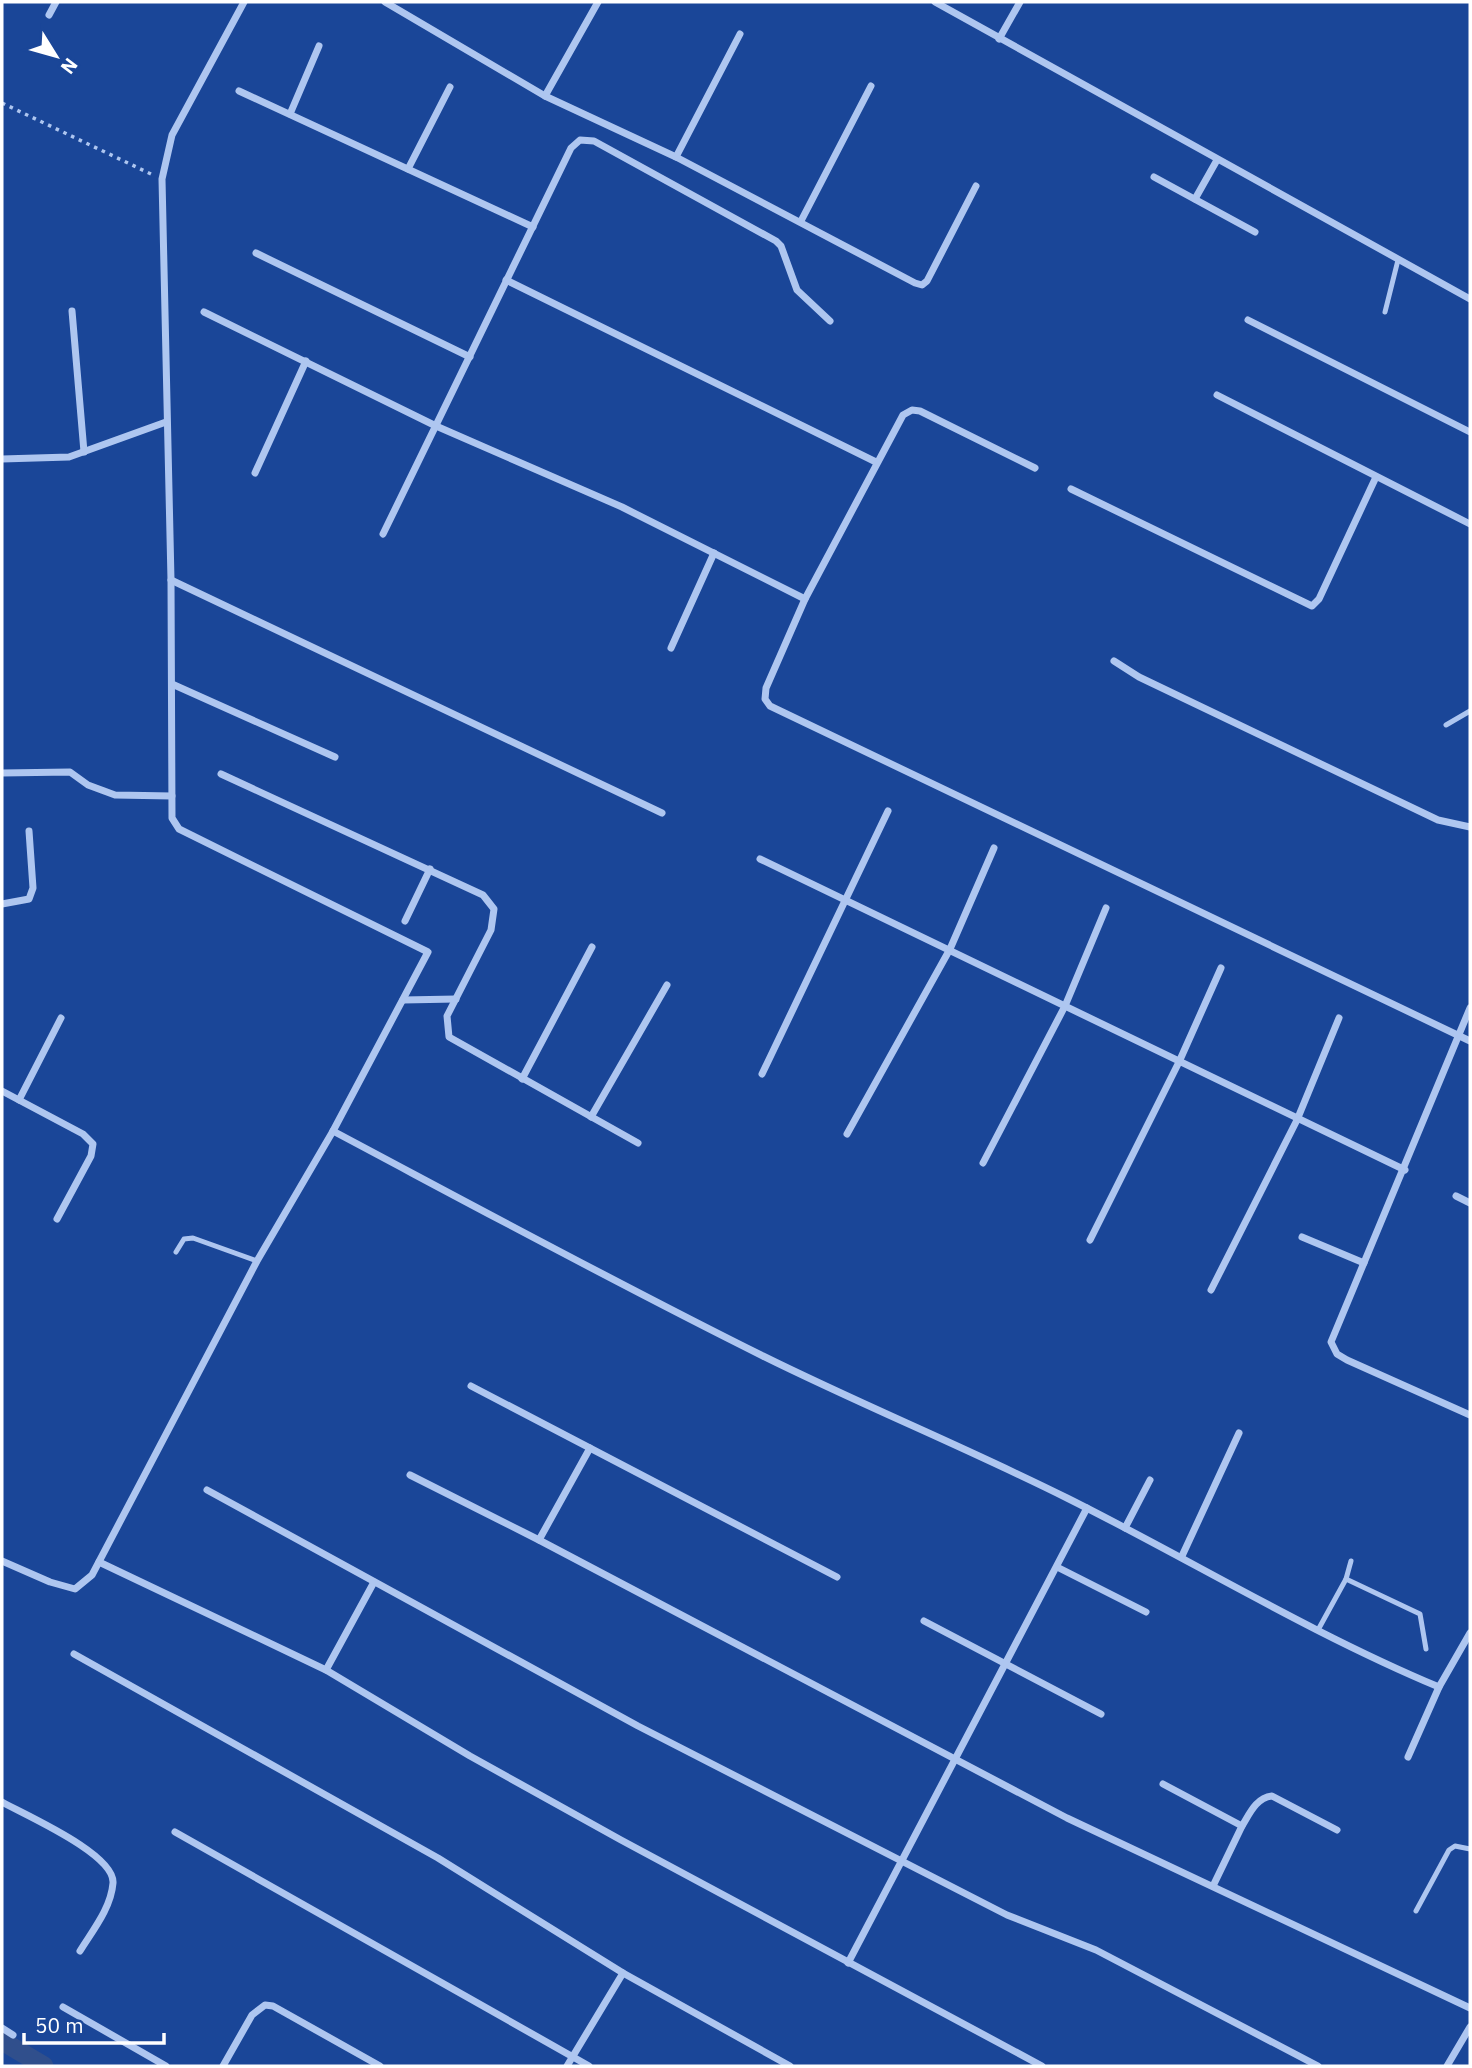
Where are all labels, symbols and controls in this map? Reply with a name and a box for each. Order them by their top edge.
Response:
north arrow [21,21,91,91]
text: N [56,54,83,79]
scale bar [24,2002,164,2046]
text: 50 m [35,2011,84,2039]

